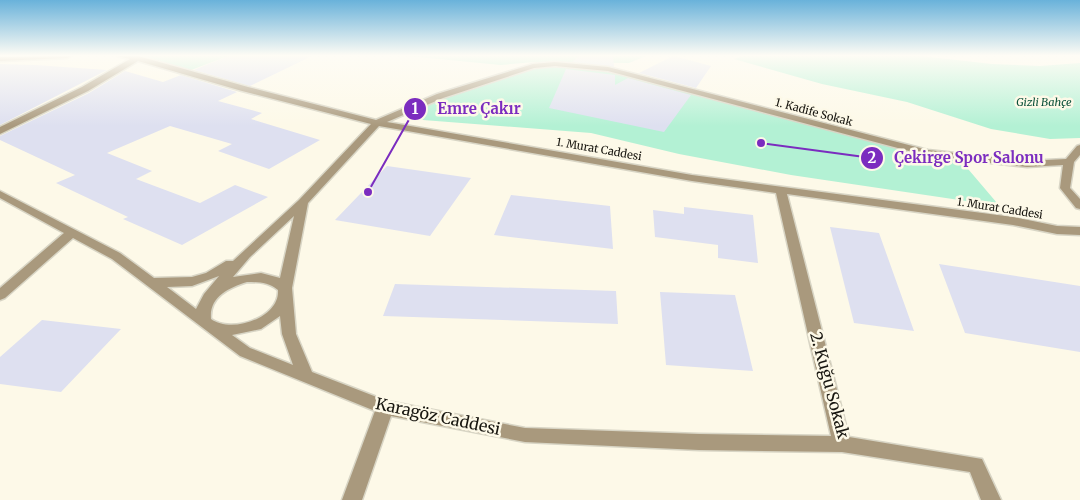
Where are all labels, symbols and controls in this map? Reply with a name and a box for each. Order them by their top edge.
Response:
callout: Emre Çakır [403,94,531,124]
street label: 1. Kadife Sokak [774,95,854,129]
park label: Gizli Bahçe [1016,95,1072,109]
text: 1 [412,99,419,118]
text: Emre Çakır [437,99,521,118]
street label: 1. Murat Caddesi [555,135,643,163]
callout: Çekirge Spor Salonu [859,143,1054,173]
text: 2 [868,148,877,167]
text: Çekirge Spor Salonu [894,148,1044,167]
street label: 1. Murat Caddesi [956,194,1044,222]
street label: 2. Kuğu Sokak [806,329,854,441]
street label: Karagöz Caddesi [374,393,502,439]

